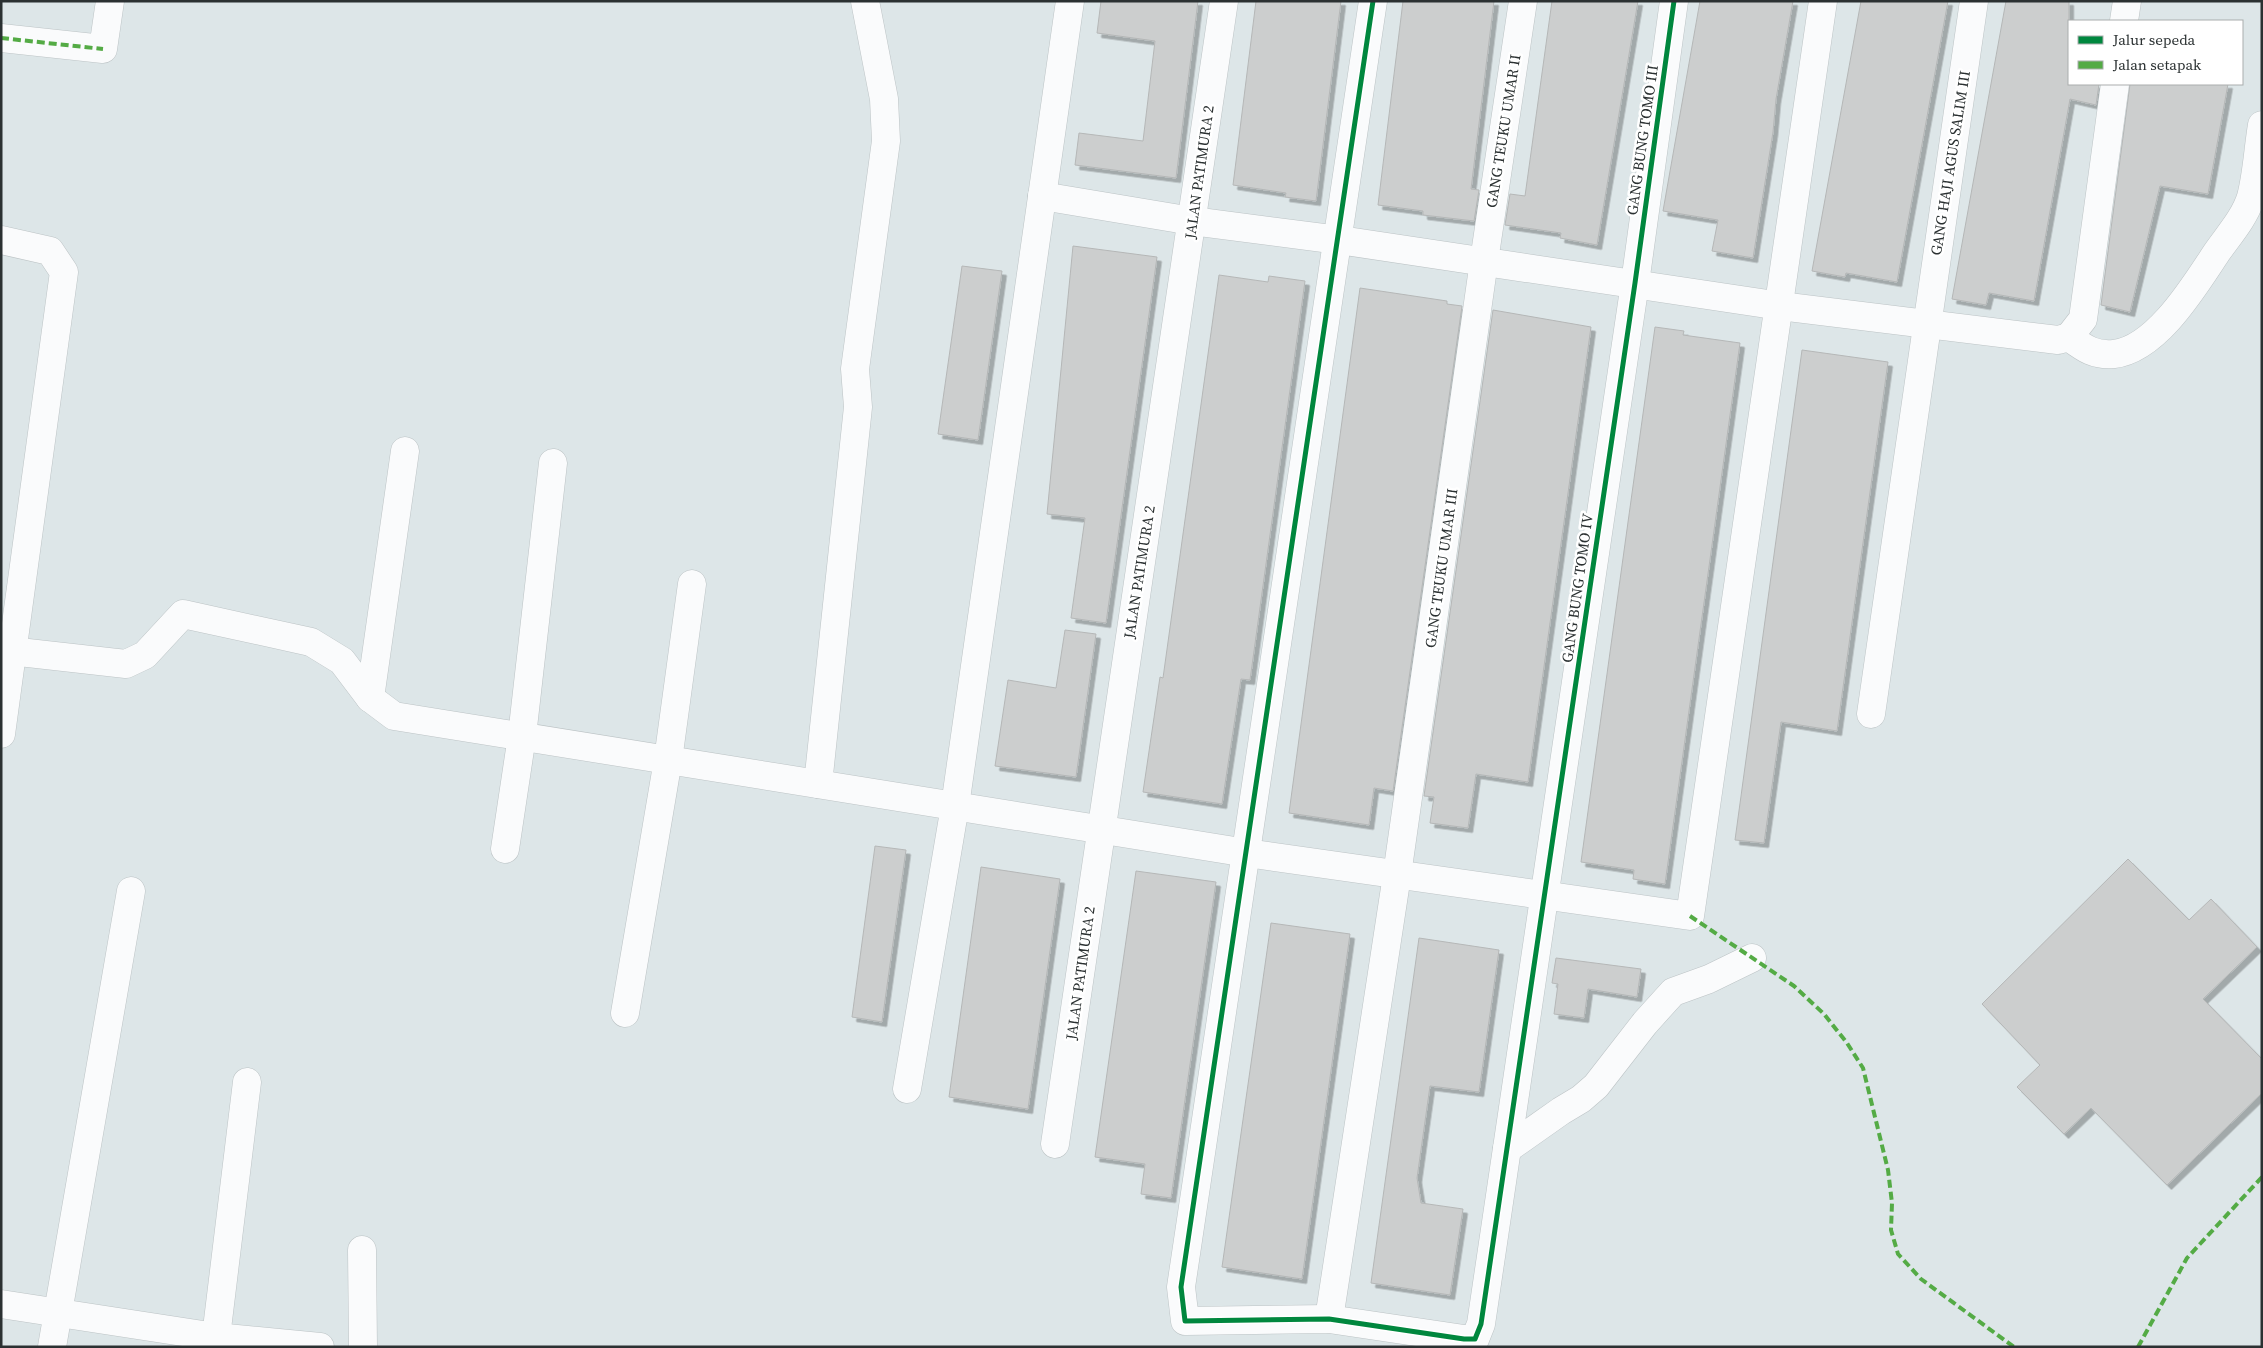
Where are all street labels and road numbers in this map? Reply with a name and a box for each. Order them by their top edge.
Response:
street label: GANG TEUKU UMAR II [1480,53,1526,209]
street label: GANG BUNG TOMO III [1621,64,1663,216]
street label: GANG HAJI AGUS SALIM III [1925,69,1975,257]
street label: JALAN PATIMURA 2 [1179,104,1219,241]
street label: GANG TEUKU UMAR III [1419,487,1463,649]
street label: JALAN PATIMURA 2 [1118,504,1160,641]
street label: GANG BUNG TOMO IV [1556,512,1598,664]
street label: JALAN PATIMURA 2 [1060,905,1100,1042]

